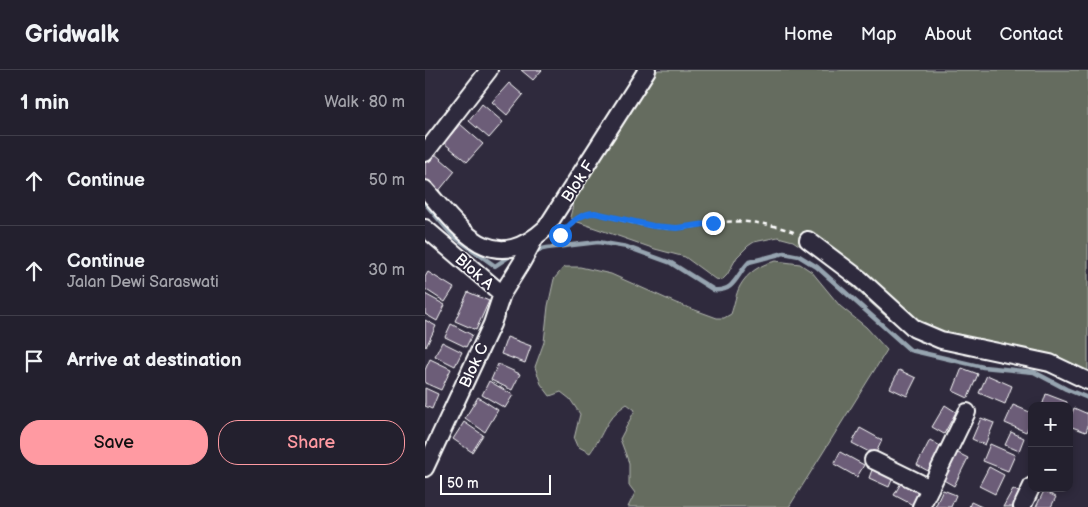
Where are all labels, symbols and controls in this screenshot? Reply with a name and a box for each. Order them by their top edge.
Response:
text: Gridwalk [25,20,119,49]
text: Home [784,24,833,45]
text: Map [861,24,897,45]
text: About [925,24,972,45]
text: Contact [1000,24,1063,45]
text: 1 min [20,90,69,115]
text: Walk · 80 m [324,93,405,112]
street label: Blok F [558,157,599,206]
icon: ahead [20,167,48,195]
text: Continue [67,169,145,192]
text: 50 m [369,171,405,190]
route end [702,212,725,235]
route start [549,224,572,247]
text: Continue [67,250,145,273]
street label: Blok A [451,250,498,294]
icon: ahead [20,257,48,285]
text: 30 m [368,261,405,280]
text: Jalan Dewi Saraswati [67,273,219,292]
street label: Blok C [456,340,493,391]
icon: arrive [20,347,48,375]
text: Arrive at destination [67,349,242,372]
map controls [1028,402,1073,492]
button: + [1028,402,1073,447]
button: Save [20,420,208,465]
button: Share [218,420,405,465]
button: − [1028,447,1073,492]
scale bar [440,472,551,495]
text: 50 m [447,475,479,492]

